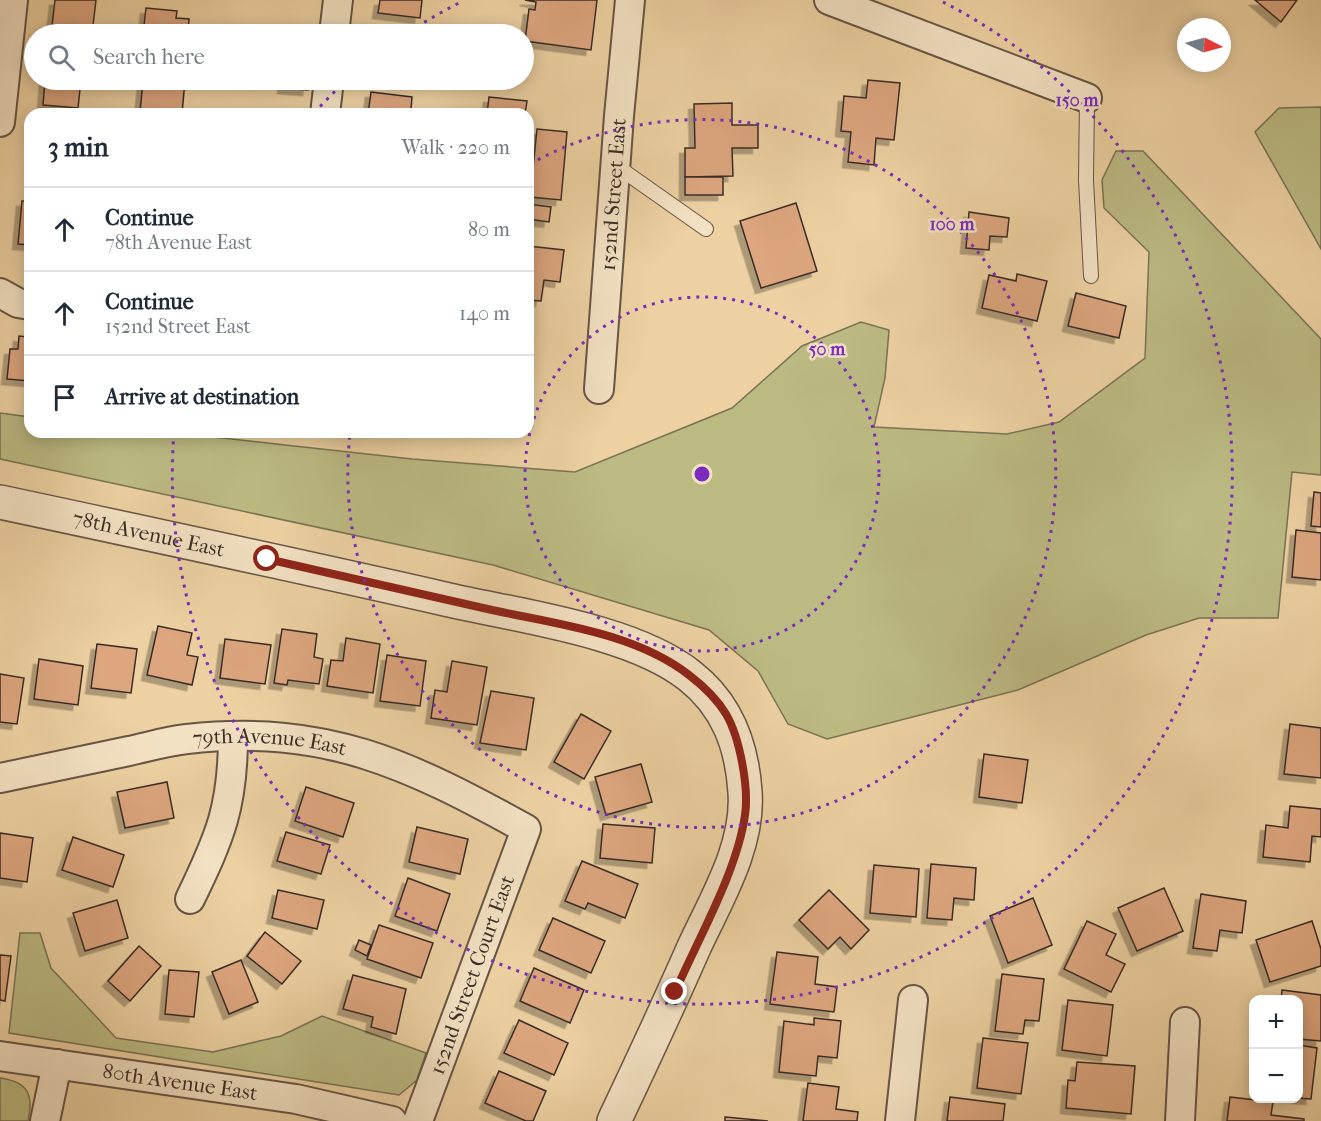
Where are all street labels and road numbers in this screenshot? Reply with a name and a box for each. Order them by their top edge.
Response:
street label: 152nd Street East [596,117,631,272]
street label: 78th Avenue East [71,506,227,562]
street label: 79th Avenue East [191,724,350,761]
street label: 152nd Street Court East [425,872,519,1078]
street label: 80th Avenue East [101,1059,260,1105]

